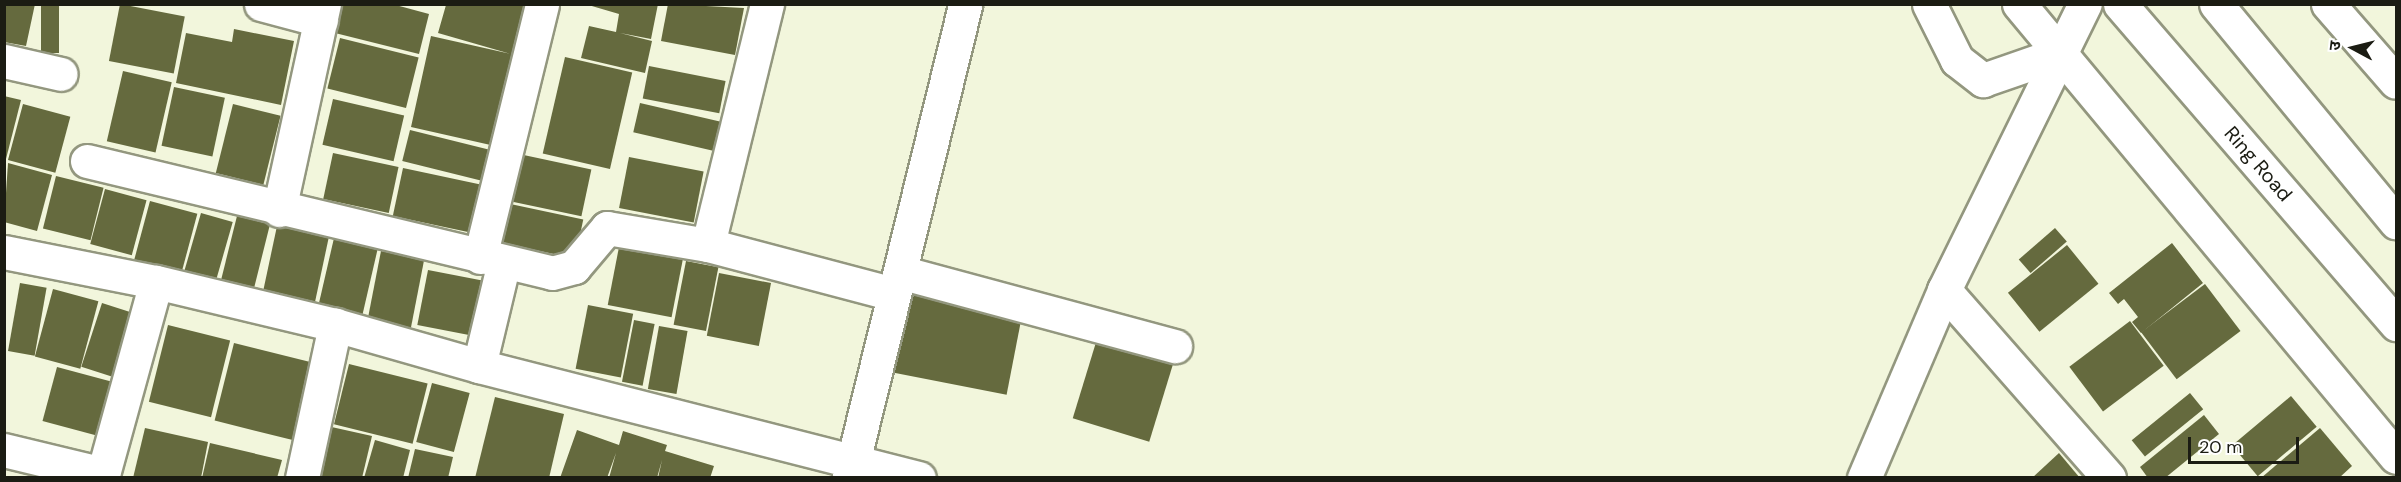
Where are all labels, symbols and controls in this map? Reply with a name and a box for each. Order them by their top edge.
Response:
north arrow [2323,18,2383,78]
text: उ [2324,40,2346,52]
street label: Ring Road [2219,122,2297,206]
scale bar [2191,425,2302,463]
text: 20 m [2199,435,2242,459]

